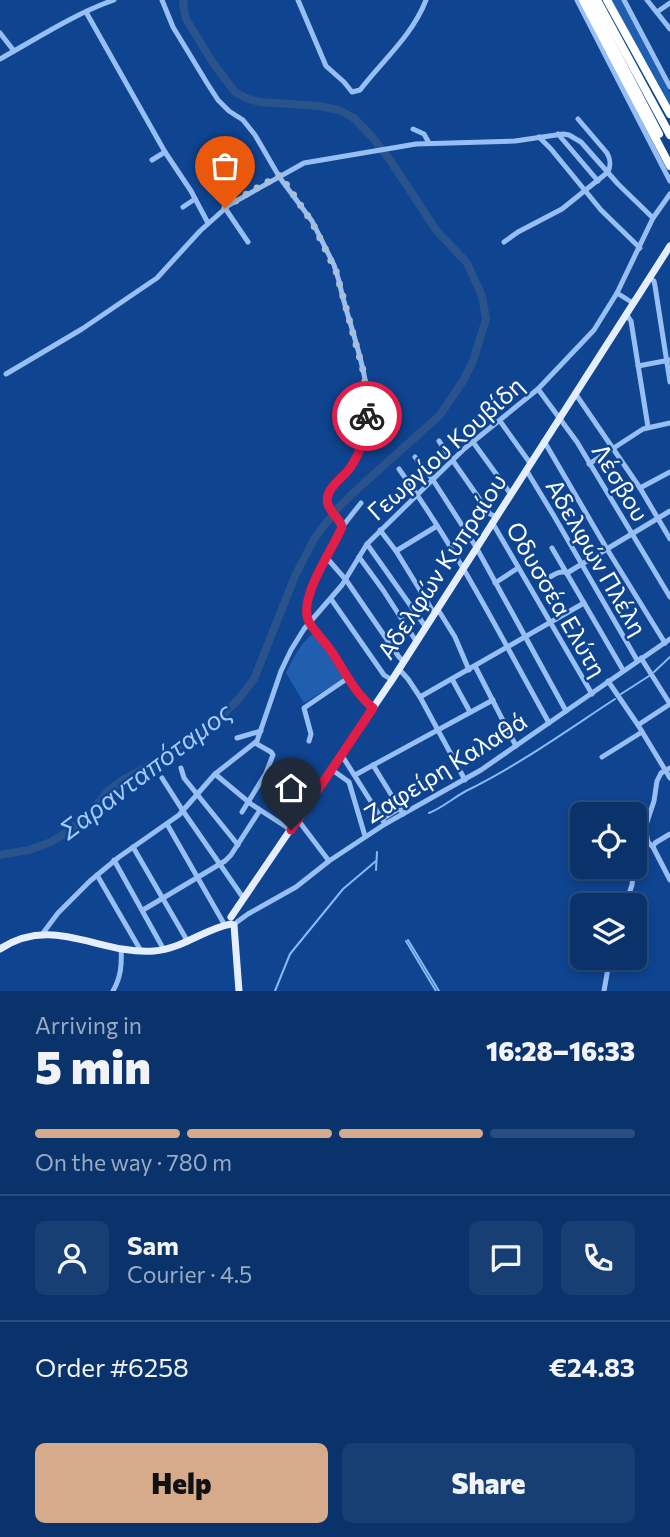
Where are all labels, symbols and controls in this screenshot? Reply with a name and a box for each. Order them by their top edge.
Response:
pin [195,136,255,208]
icon: bag [206,147,244,185]
street label: Γεωργίου Κουβίδη [361,370,529,526]
courier [332,381,402,451]
icon: bike [348,397,386,435]
street label: Λέσβου [586,438,656,526]
street label: Αδελφών Κυπραίου [370,468,512,664]
street label: Αδελφών Πλέλη [540,474,654,640]
street label: Οδυσσέα Ελύτη [501,516,613,682]
water label: Σαρανταπόταμος [52,695,237,846]
street label: Ζαφείρη Καλαθά [359,705,531,829]
pin [261,758,321,830]
icon: home [272,769,310,807]
map controls [570,802,647,970]
button: locate [570,802,647,879]
button: layers [570,893,647,970]
text: Arriving in [35,1011,142,1039]
text: 16:28–16:33 [486,1035,635,1066]
text: 5 min [35,1037,151,1093]
text: On the way · 780 m [35,1148,232,1176]
button: person [35,1221,109,1295]
button: chat [469,1221,543,1295]
button: phone [561,1221,635,1295]
text: Sam [127,1229,179,1260]
text: Courier · 4.5 [127,1260,252,1288]
text: Order #6258 [35,1351,189,1382]
text: €24.83 [549,1351,635,1382]
button: Help [35,1443,328,1523]
button: Share [342,1443,635,1523]

